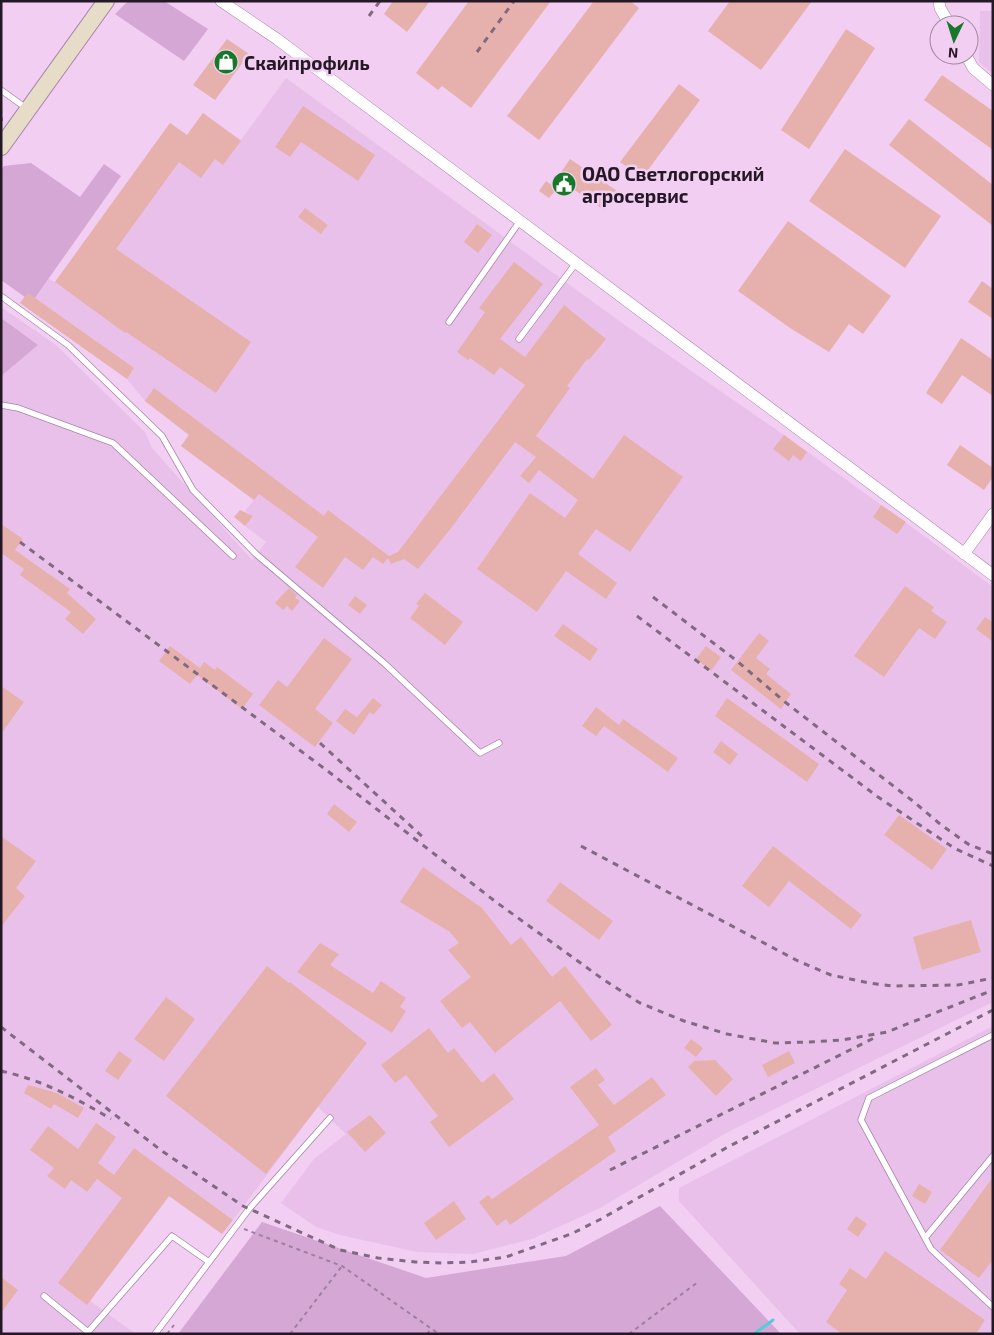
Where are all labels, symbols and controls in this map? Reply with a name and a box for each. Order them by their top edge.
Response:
north arrow [929,15,979,65]
text: N [947,45,959,62]
shop icon: Скайпрофиль [213,49,239,75]
place label: Скайпрофиль [244,51,370,74]
place label: ОАО Светлогорский агросервис [582,162,764,207]
public building icon: ОАО Светлогорский агросервис [551,171,577,197]

